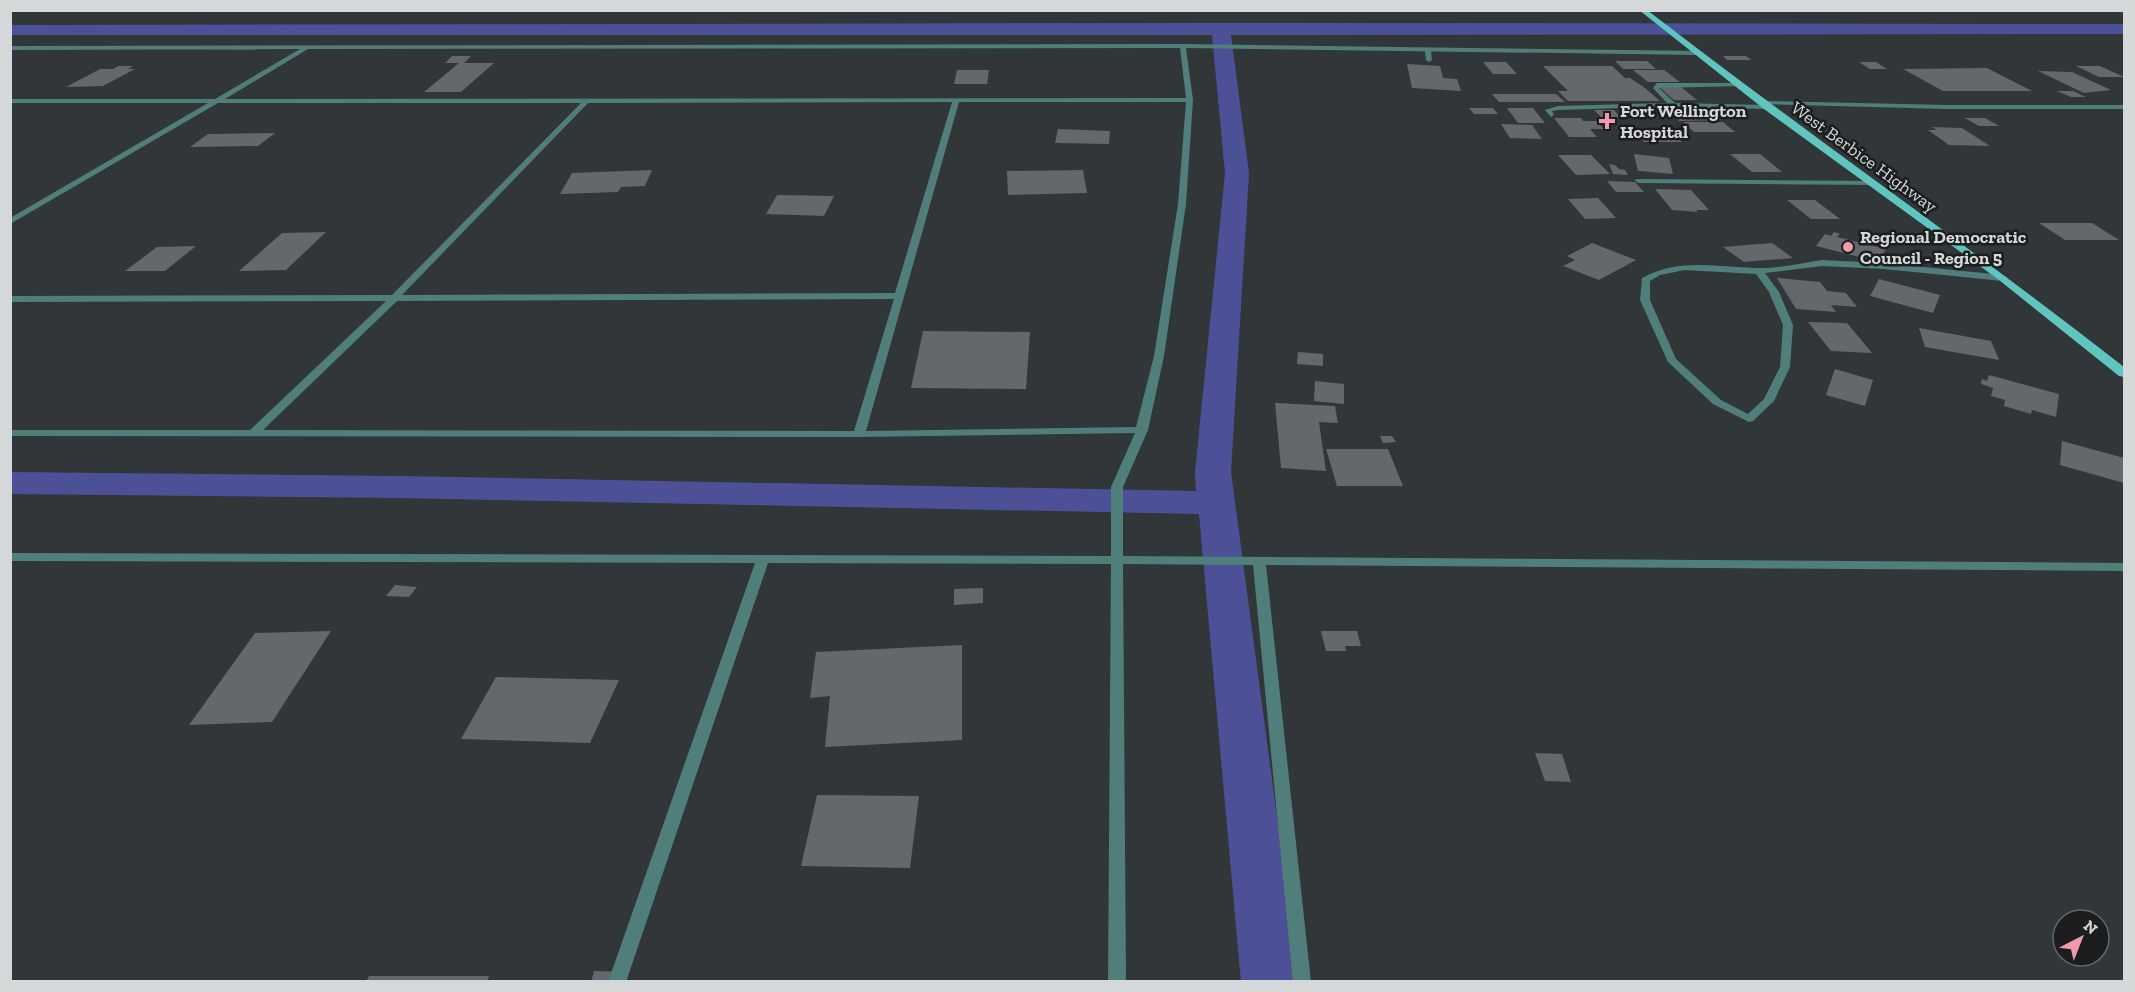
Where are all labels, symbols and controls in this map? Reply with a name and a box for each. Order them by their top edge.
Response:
street label: West Berbice Highway [1787,97,1942,218]
place label: Fort Wellington Hospital [1620,100,1747,143]
marker: Fort Wellington Hospital [1598,112,1616,130]
place label: Regional Democratic Council - Region 5 [1860,226,2027,269]
marker: Regional Democratic Council - Region 5 [1841,240,1855,254]
north arrow [2051,908,2111,968]
text: N [2080,916,2102,938]

